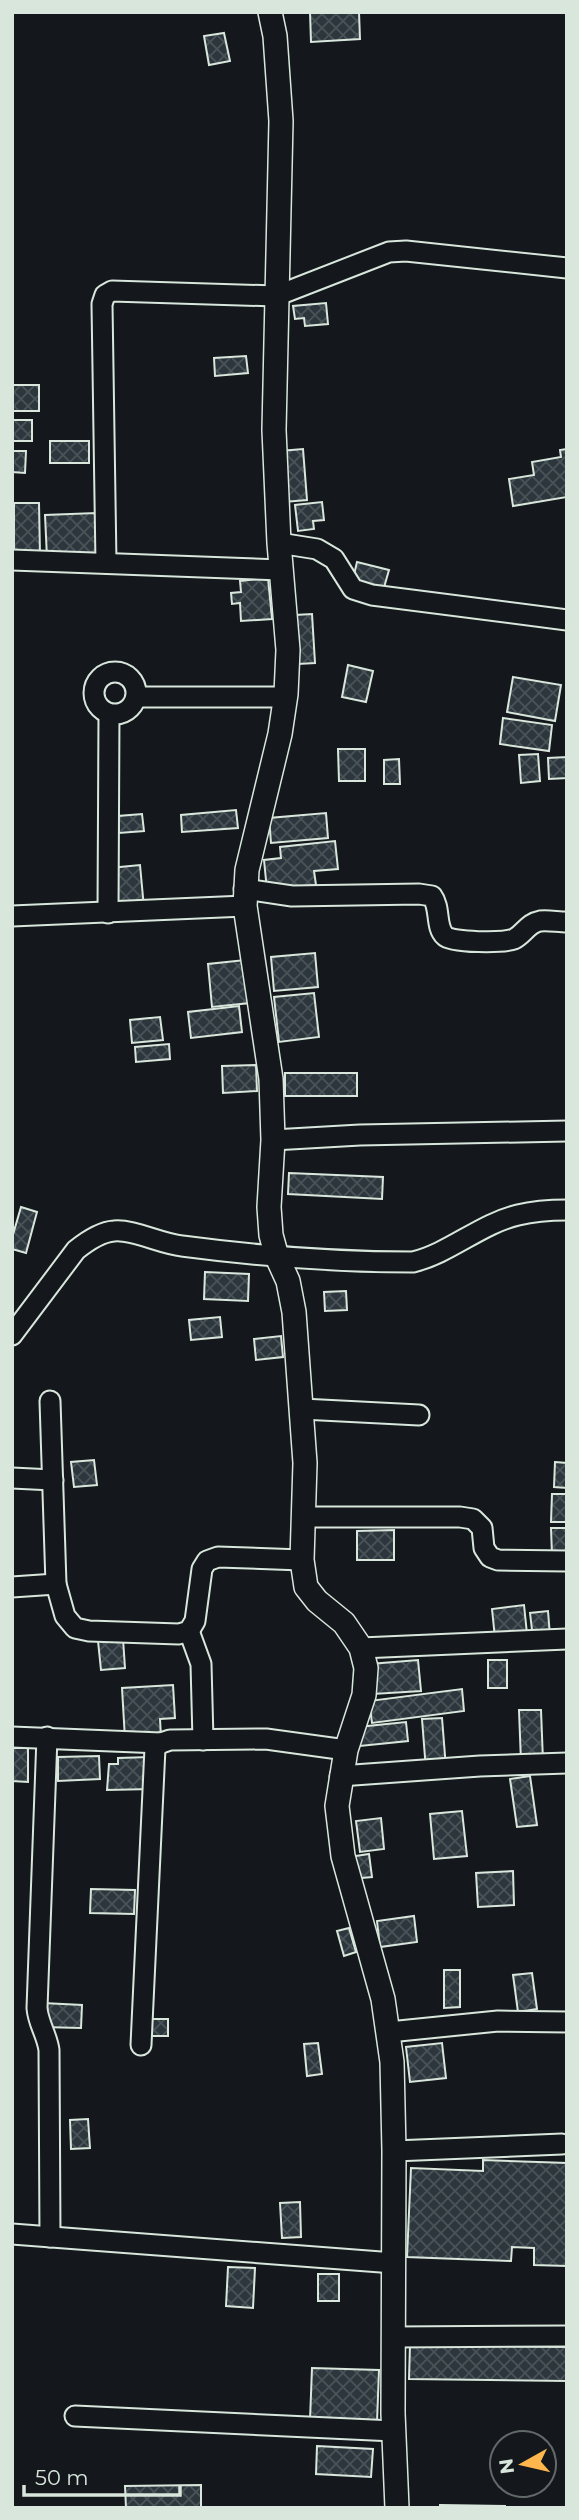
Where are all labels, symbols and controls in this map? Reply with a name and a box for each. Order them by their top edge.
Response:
north arrow [488,2429,558,2499]
scale bar [24,2454,180,2498]
text: N [494,2457,519,2476]
text: 50 m [35,2465,89,2490]

